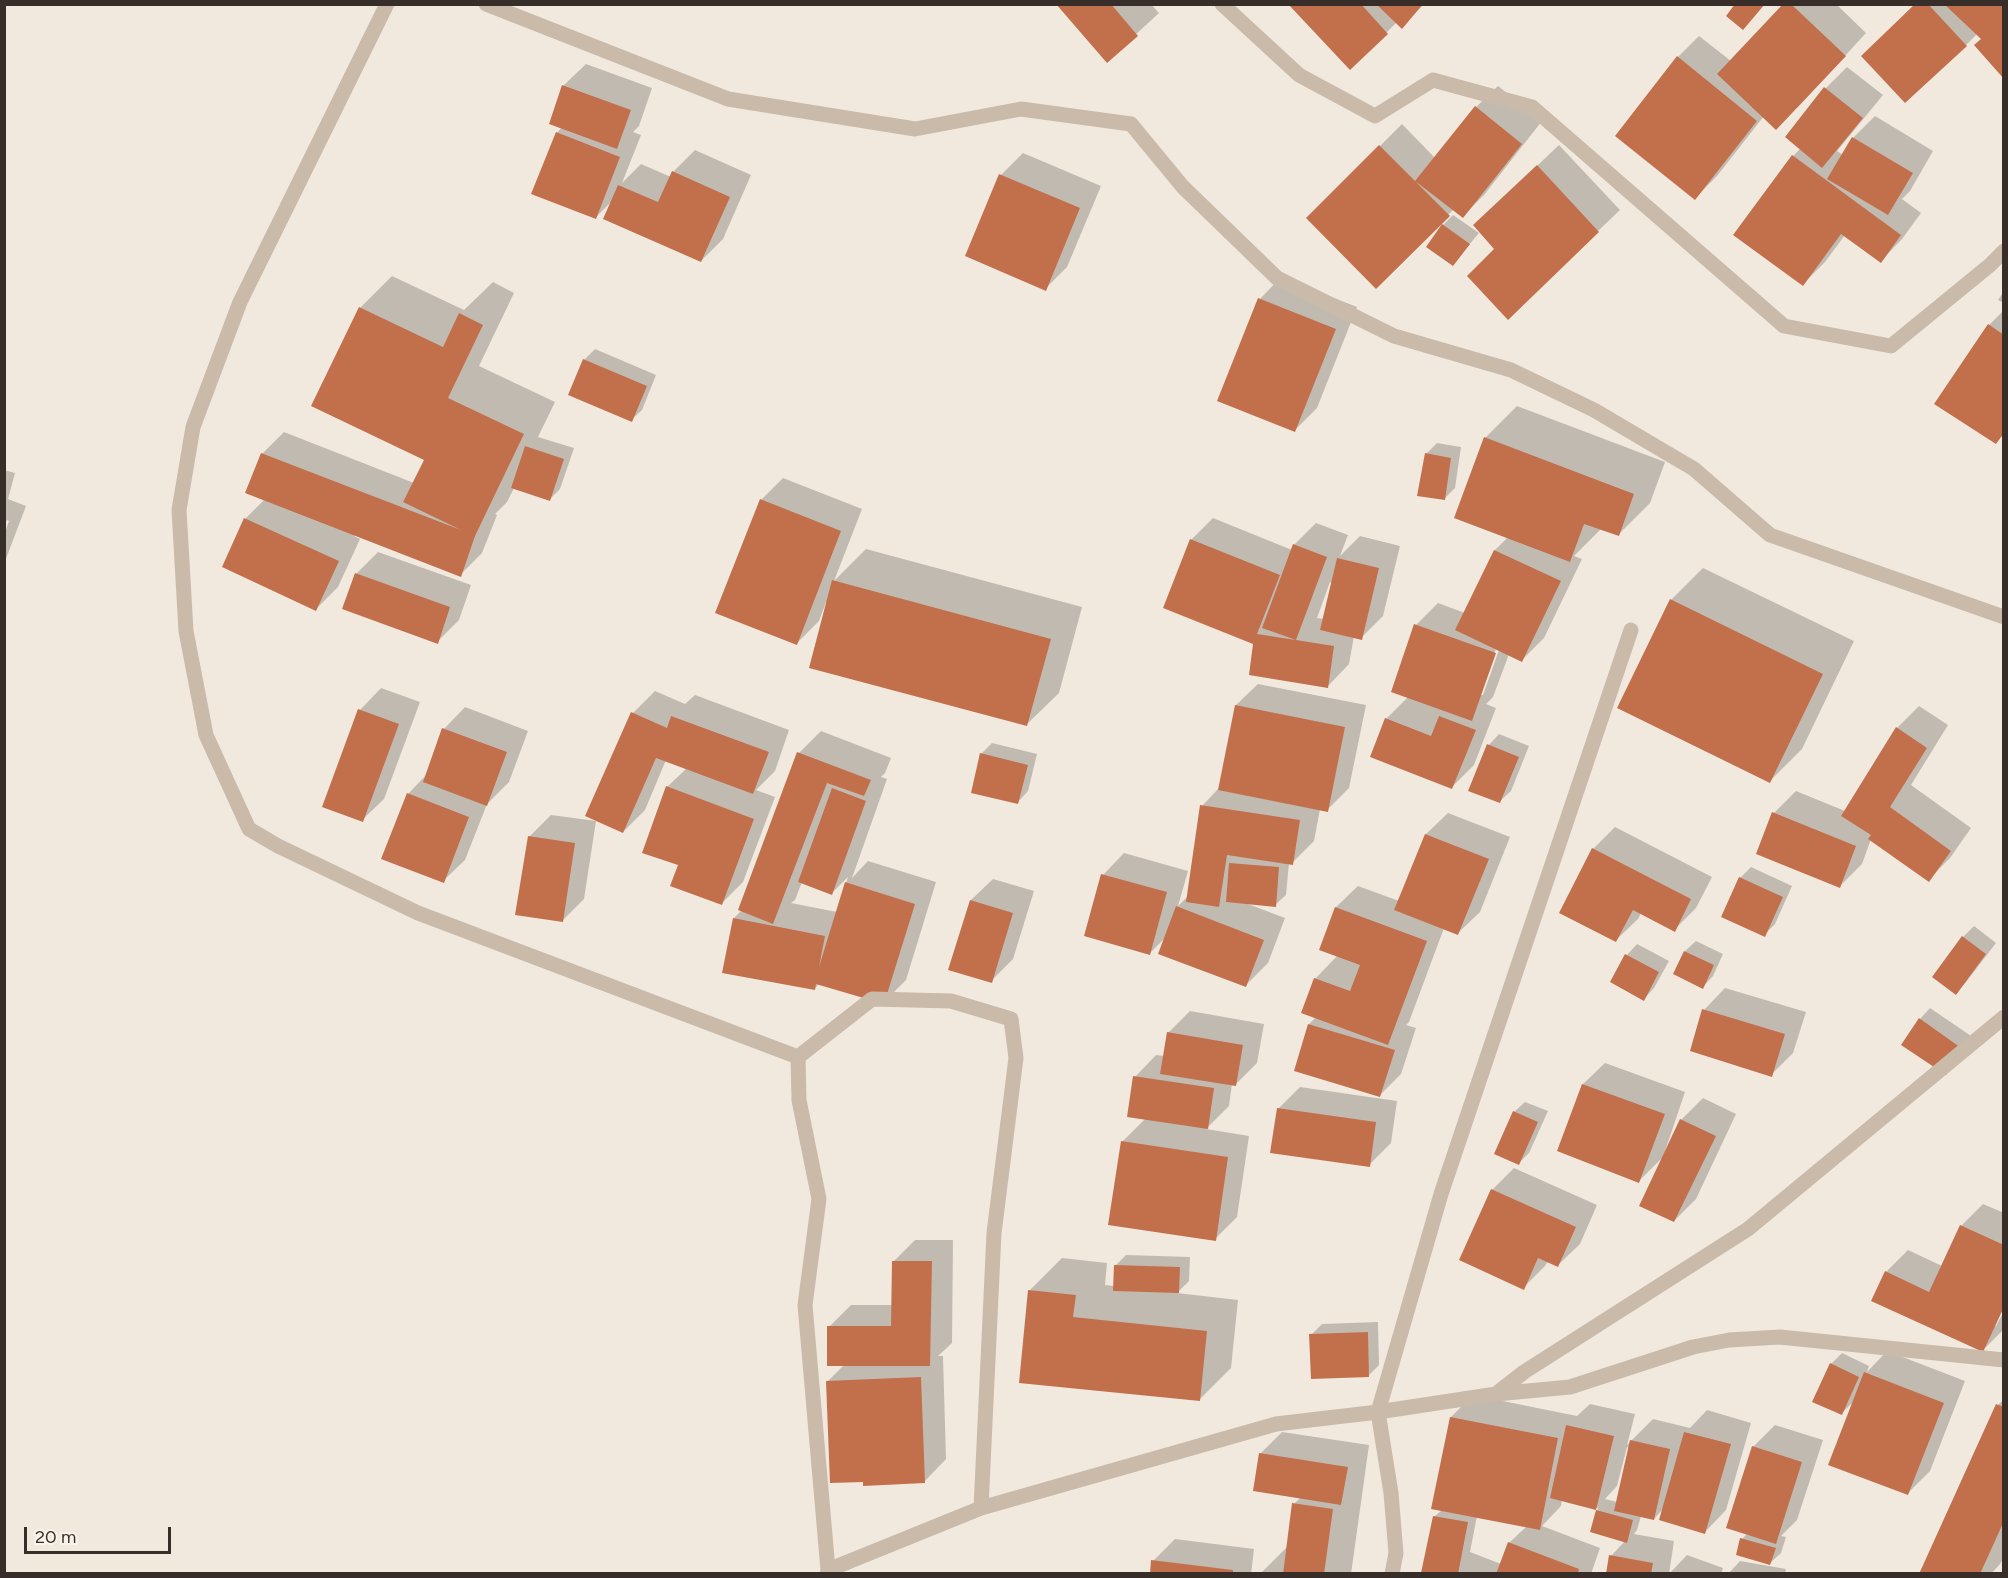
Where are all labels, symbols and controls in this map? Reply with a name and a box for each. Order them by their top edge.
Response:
scale bar [27,1515,174,1553]
text: 20 m [35,1526,76,1548]

